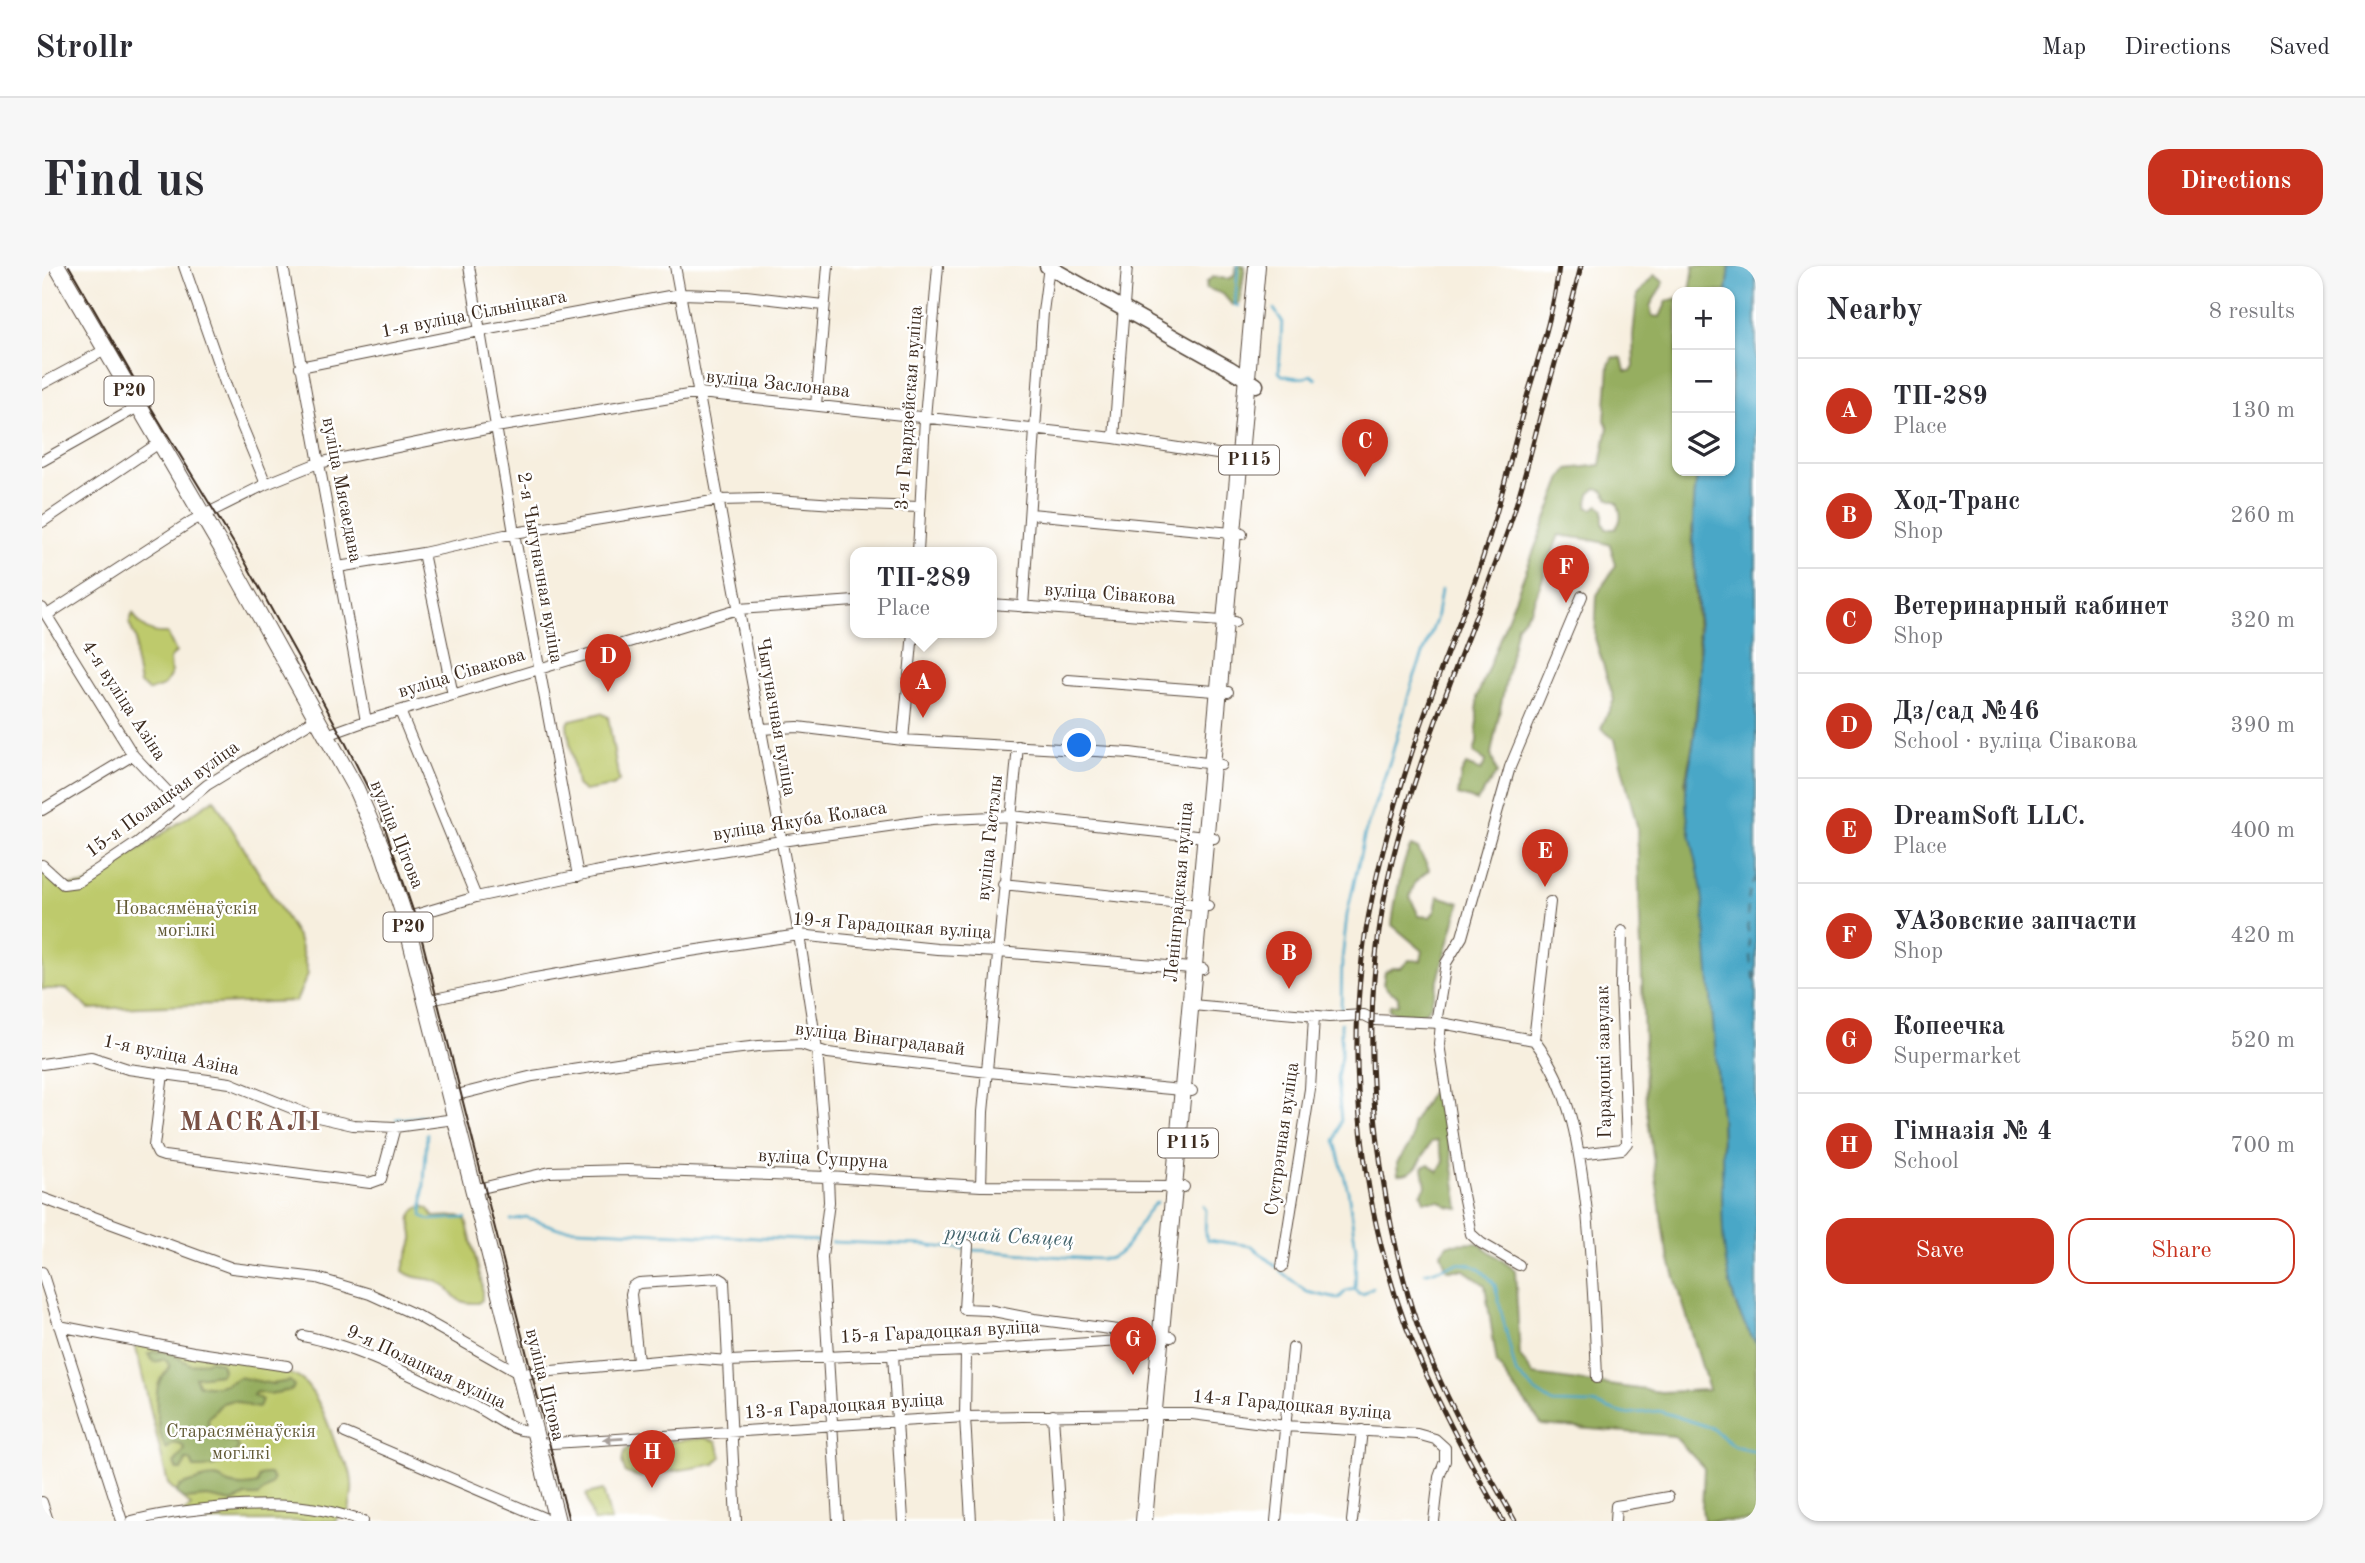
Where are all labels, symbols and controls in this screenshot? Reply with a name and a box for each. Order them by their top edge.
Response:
text: Strollr [35,32,133,65]
text: Map [2042,36,2086,60]
text: Directions [2124,36,2231,60]
text: Saved [2269,36,2330,60]
button: Directions [2148,149,2323,215]
text: Find us [42,158,205,207]
map controls [1672,287,1735,476]
button: + [1672,287,1735,350]
street label: 1-я вуліца Сільніцкага [380,288,569,342]
text: Nearby [1826,296,1923,326]
text: 8 results [2209,300,2295,323]
street label: 3-я Гвардзейская вуліца [893,304,927,511]
button: − [1672,350,1735,413]
street label: вуліца Заслонава [705,368,852,402]
road number: Р20 [104,376,154,406]
text: ТП-289 [1893,384,1988,410]
text: A [1840,399,1858,422]
text: 130 m [2230,399,2295,422]
button: layers [1672,413,1735,476]
text: Place [1893,415,1947,438]
street label: вуліца Мясаедава [318,416,365,565]
pin: C [1342,419,1388,477]
road number: Р115 [1219,446,1279,475]
street label: 2-я Чыгуначная вуліца [513,471,565,666]
text: Ход-Транс [1893,489,2020,515]
text: B [1841,504,1857,527]
text: 260 m [2230,504,2295,527]
text: Shop [1893,520,1943,543]
pin: F [1543,545,1589,603]
popup [850,547,997,638]
text: ТП-289 [876,566,971,592]
street label: вуліца Сівакова [1044,581,1177,609]
text: Ветеринарный кабинет [1893,594,2169,620]
text: Place [876,597,930,620]
text: C [1841,609,1857,632]
text: 320 m [2230,609,2295,632]
text: Shop [1893,625,1943,648]
pin: D [585,634,631,692]
street label: Чыгуначная вуліца [752,636,798,798]
street label: 4-я вуліца Азіна [77,638,169,765]
street label: вуліца Сівакова [396,645,528,702]
pin: A [900,660,946,718]
text: Дз/сад №46 [1893,699,2039,725]
text: D [1840,714,1858,737]
text: 390 m [2230,714,2295,737]
your location [1062,728,1096,762]
text: School · вуліца Сівакова [1893,730,2138,753]
street label: 15-я Полацкая вуліца [83,738,244,862]
street label: вуліца Гастэлы [975,774,1007,902]
street label: вуліца Цітова [366,778,427,893]
street label: вуліца Якуба Коласа [712,799,889,845]
street label: Ленінградская вуліца [1163,800,1197,983]
text: DreamSoft LLC. [1893,804,2085,830]
text: E [1841,819,1857,842]
text: 400 m [2230,819,2295,842]
pin: E [1522,829,1568,887]
text: Place [1893,835,1947,858]
park label: Новасямёнаўскія могілкі [115,900,257,941]
text: УАЗовские запчасти [1893,909,2137,935]
street label: 19-я Гарадоцкая вуліца [792,911,993,943]
road number: Р20 [384,912,432,942]
text: F [1841,924,1857,947]
text: 420 m [2230,924,2295,947]
pin: B [1266,931,1312,989]
text: Shop [1893,940,1943,963]
street label: Гарадоцкі завулак [1594,985,1616,1139]
text: Копеечка [1893,1014,2005,1040]
street label: вуліца Вінаградавай [794,1020,966,1060]
text: G [1841,1029,1857,1052]
text: 520 m [2230,1029,2295,1052]
street label: 1-я вуліца Азіна [101,1032,242,1080]
text: Supermarket [1893,1045,2021,1068]
street label: Сустрэчная вуліца [1263,1061,1303,1217]
district label: МАСКАЛІ [180,1110,322,1136]
text: Гімназія № 4 [1893,1119,2052,1145]
road number: Р115 [1158,1128,1218,1158]
text: H [1840,1134,1858,1157]
text: 700 m [2230,1134,2295,1157]
street label: вуліца Супруна [757,1147,889,1173]
text: School [1893,1150,1959,1173]
button: Save [1826,1218,2054,1284]
button: Share [2068,1218,2295,1284]
water label: ручай Свяцец [942,1223,1074,1251]
pin: G [1110,1317,1156,1375]
street label: 15-я Гарадоцкая вуліца [840,1318,1041,1348]
street label: 9-я Полацкая вуліца [343,1323,509,1414]
street label: вуліца Цітова [521,1327,567,1444]
street label: 14-я Гарадоцкая вуліца [1192,1388,1393,1424]
street label: 13-я Гарадоцкая вуліца [744,1391,945,1423]
park label: Старасямёнаўскія могілкі [166,1423,316,1464]
pin: H [629,1430,675,1488]
one-way arrow [602,1434,624,1445]

